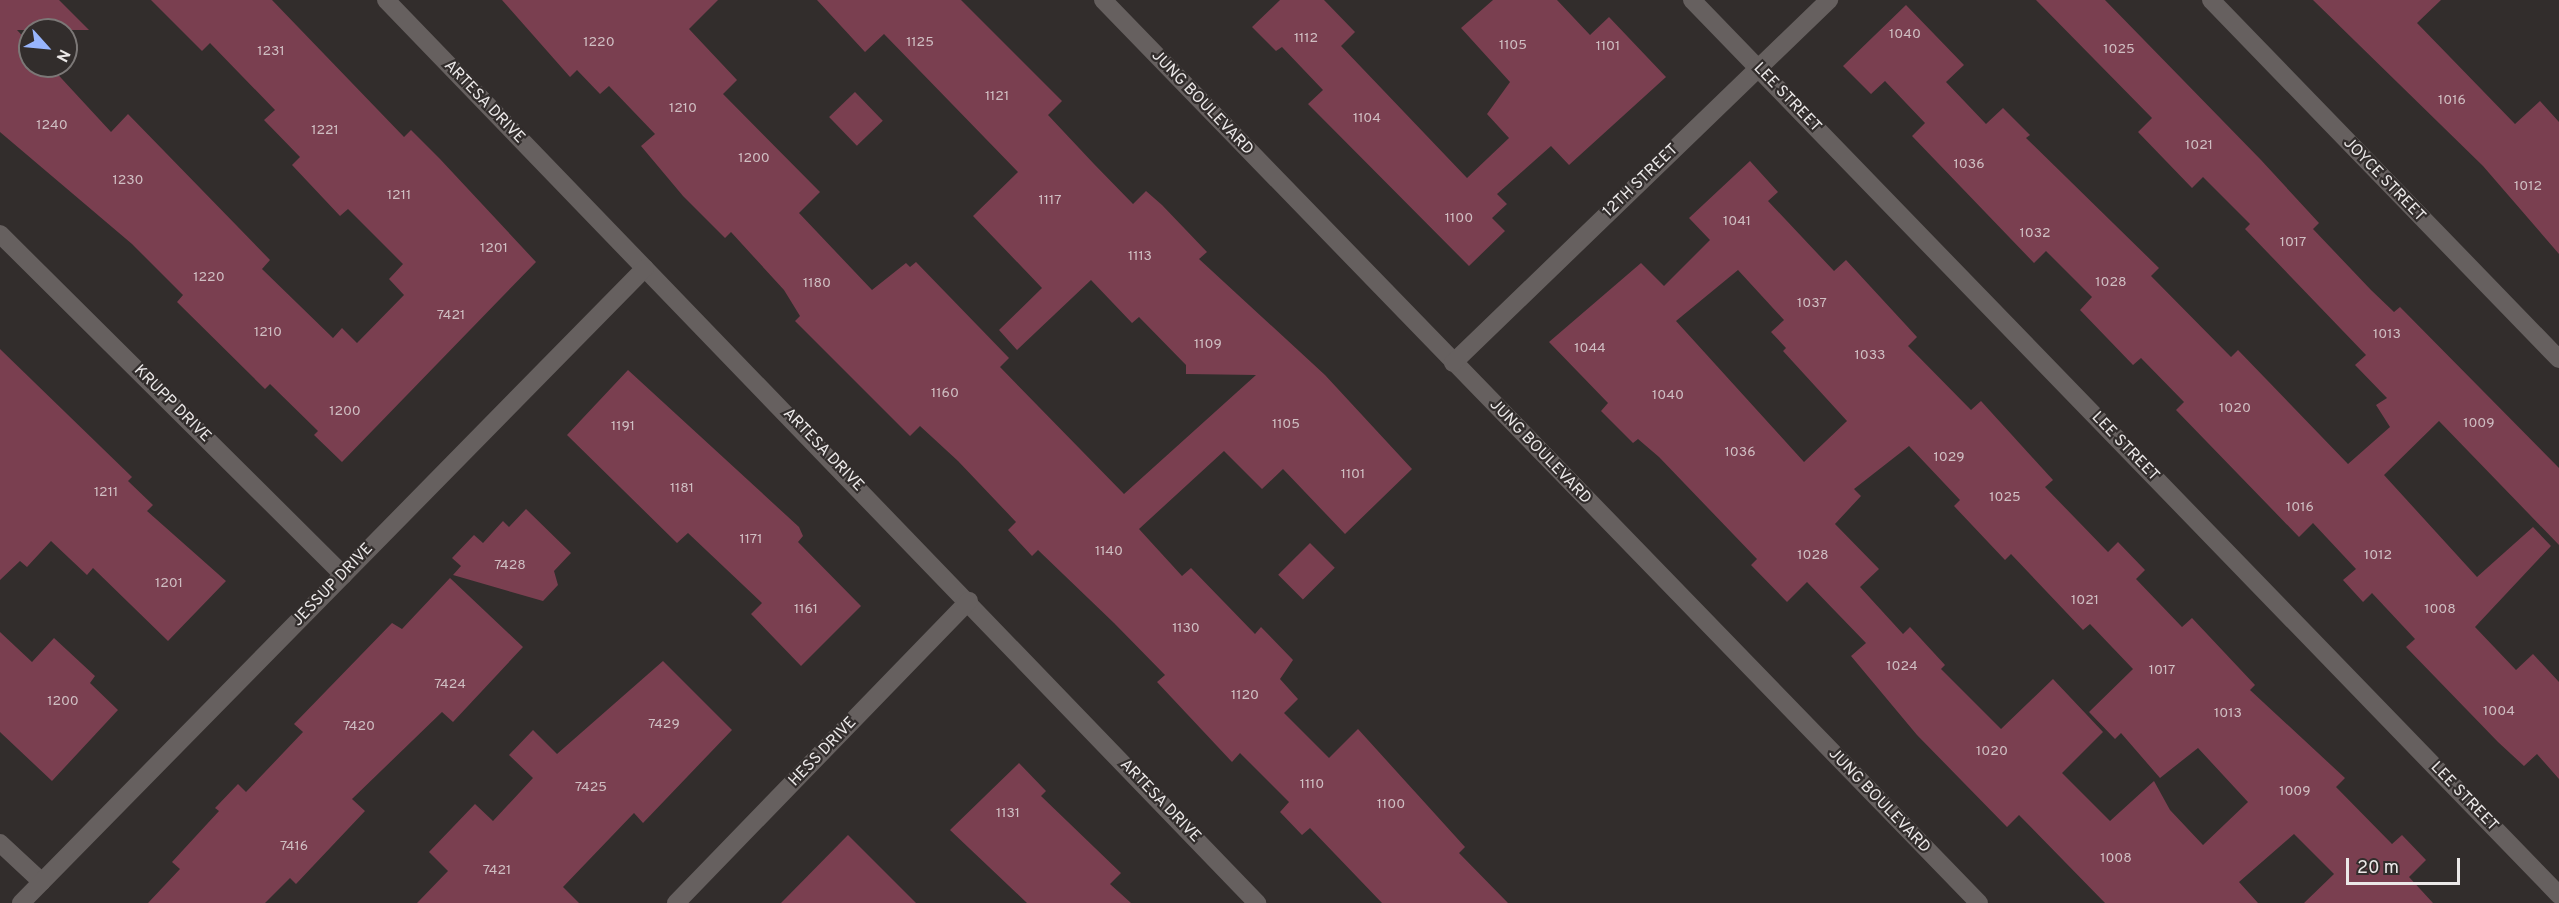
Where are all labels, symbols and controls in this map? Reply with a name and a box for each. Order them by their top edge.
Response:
north arrow [18,18,78,78]
house number: 1040 [1889,27,1921,43]
house number: 1112 [1294,31,1318,47]
house number: 1220 [583,35,615,51]
house number: 1125 [906,35,934,51]
house number: 1105 [1499,38,1527,54]
house number: 1101 [1596,39,1620,55]
house number: 1025 [2103,42,2135,58]
house number: 1231 [257,44,285,60]
text: N [51,46,74,65]
street label: JUNG BOULEVARD [1147,47,1257,159]
street label: ARTESA DRIVE [439,56,529,148]
street label: LEE STREET [1749,59,1825,137]
house number: 1121 [985,89,1009,105]
house number: 1016 [2438,93,2466,109]
house number: 1210 [669,101,697,117]
house number: 1104 [1353,111,1381,127]
house number: 1240 [36,118,68,134]
house number: 1221 [311,123,339,139]
street label: JOYCE STREET [2339,134,2429,226]
house number: 1021 [2185,138,2213,154]
street label: 12TH STREET [1599,140,1683,222]
house number: 1200 [738,151,770,167]
house number: 1036 [1954,157,1984,173]
house number: 1230 [112,173,144,189]
house number: 1012 [2514,179,2542,195]
house number: 1211 [387,188,411,204]
house number: 1117 [1039,193,1061,209]
house number: 1100 [1445,211,1473,227]
house number: 1041 [1723,214,1751,230]
house number: 1032 [2020,226,2050,242]
house number: 1017 [2280,235,2306,251]
house number: 1201 [480,241,508,257]
house number: 1113 [1128,249,1152,265]
house number: 1220 [193,270,225,286]
house number: 1028 [2095,275,2127,291]
house number: 1180 [803,276,831,292]
house number: 1037 [1797,296,1827,312]
house number: 7421 [437,308,465,324]
house number: 1210 [254,325,282,341]
house number: 1013 [2373,327,2401,343]
house number: 1109 [1194,337,1222,353]
house number: 1044 [1574,341,1606,357]
house number: 1033 [1854,348,1886,364]
street label: KRUPP DRIVE [129,361,215,447]
house number: 1160 [931,386,959,402]
house number: 1040 [1652,388,1684,404]
street label: JUNG BOULEVARD [1485,396,1595,508]
house number: 1020 [2219,401,2251,417]
house number: 1200 [329,404,361,420]
street label: ARTESA DRIVE [778,404,868,496]
street label: LEE STREET [2087,408,2163,486]
house number: 1009 [2463,416,2495,432]
house number: 1105 [1272,417,1300,433]
house number: 1191 [611,419,635,435]
house number: 1036 [1725,445,1755,461]
house number: 1029 [1933,450,1965,466]
house number: 1101 [1341,467,1365,483]
house number: 1181 [670,481,694,497]
house number: 1211 [94,485,118,501]
house number: 1025 [1989,490,2021,506]
house number: 1016 [2286,500,2314,516]
house number: 1171 [739,532,763,548]
street label: JESSUP DRIVE [289,540,377,630]
house number: 1140 [1095,544,1123,560]
house number: 1028 [1797,548,1829,564]
house number: 1012 [2364,548,2392,564]
house number: 7428 [494,558,526,574]
house number: 1201 [155,576,183,592]
house number: 1021 [2071,593,2099,609]
house number: 1161 [794,602,818,618]
house number: 1008 [2424,602,2456,618]
house number: 1130 [1172,621,1200,637]
house number: 1024 [1886,659,1918,675]
house number: 1017 [2149,663,2175,679]
house number: 7424 [434,677,466,693]
house number: 1120 [1231,688,1259,704]
house number: 1200 [47,694,79,710]
house number: 1004 [2483,704,2515,720]
house number: 1013 [2214,706,2242,722]
street label: HESS DRIVE [785,713,861,791]
house number: 7429 [648,717,680,733]
house number: 7420 [343,719,375,735]
house number: 1020 [1976,744,2008,760]
street label: JUNG BOULEVARD [1824,745,1934,857]
street label: ARTESA DRIVE [1115,755,1205,847]
street label: LEE STREET [2426,758,2502,836]
house number: 1110 [1300,777,1324,793]
house number: 7425 [575,780,607,796]
house number: 1009 [2279,784,2311,800]
house number: 1100 [1377,797,1405,813]
house number: 1131 [996,806,1020,822]
house number: 7416 [280,839,308,855]
scale bar [2349,846,2463,884]
house number: 1008 [2100,851,2132,867]
text: 20 m [2357,857,2399,880]
house number: 7421 [483,863,511,879]

